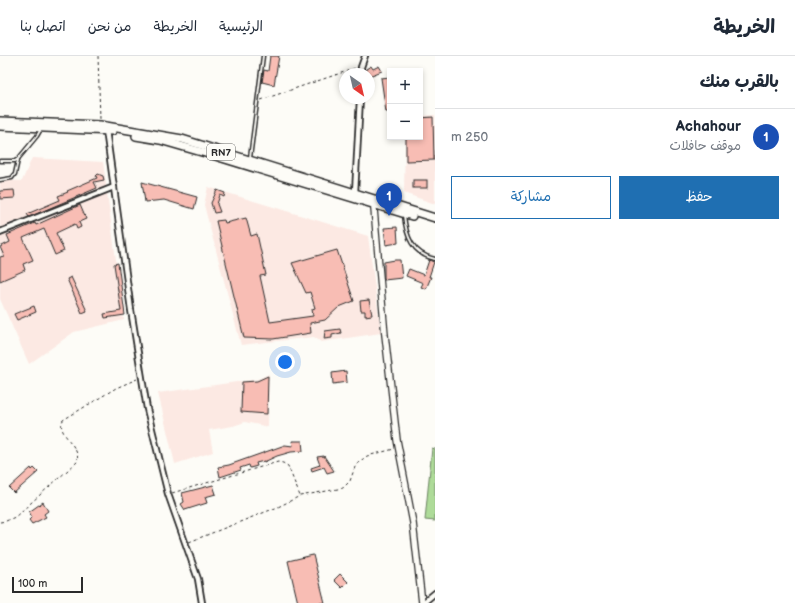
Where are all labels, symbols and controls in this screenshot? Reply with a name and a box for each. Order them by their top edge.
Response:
text: الخريطة [713,16,775,39]
text: اتصل بنا [20,18,66,35]
text: من نحن [88,18,131,35]
text: الخريطة [153,18,197,35]
text: الرئيسية [219,18,263,35]
north arrow [339,68,375,104]
map controls [387,68,423,140]
button: + [387,68,423,104]
text: بالقرب منك [700,72,779,92]
button: − [387,104,423,140]
text: Achahour [676,117,741,136]
text: 250 m [451,129,488,145]
text: 1 [763,129,769,145]
text: موقف حافلات [669,138,741,154]
road number: RN7 [207,144,235,160]
button: مشاركة [451,176,611,219]
button: حفظ [619,176,779,219]
pin: 1 [376,183,402,216]
your location [275,352,295,372]
scale bar [12,575,83,594]
text: 100 m [18,577,47,590]

